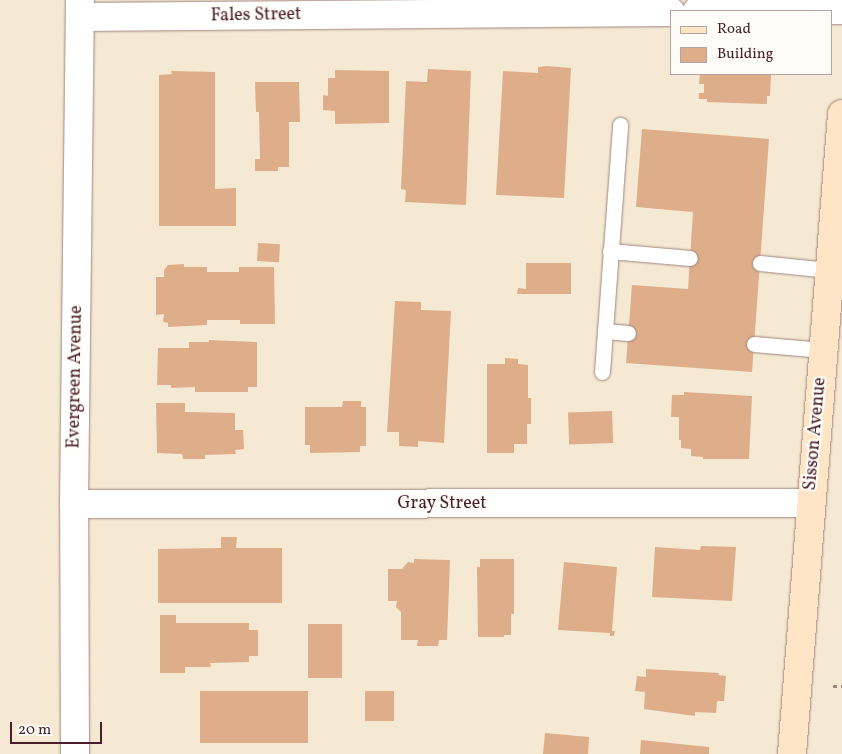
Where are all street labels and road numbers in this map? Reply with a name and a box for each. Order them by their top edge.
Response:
street label: Fales Street [211,4,301,28]
street label: Evergreen Avenue [64,305,88,449]
street label: Sisson Avenue [800,376,832,492]
street label: Gray Street [397,493,487,515]

